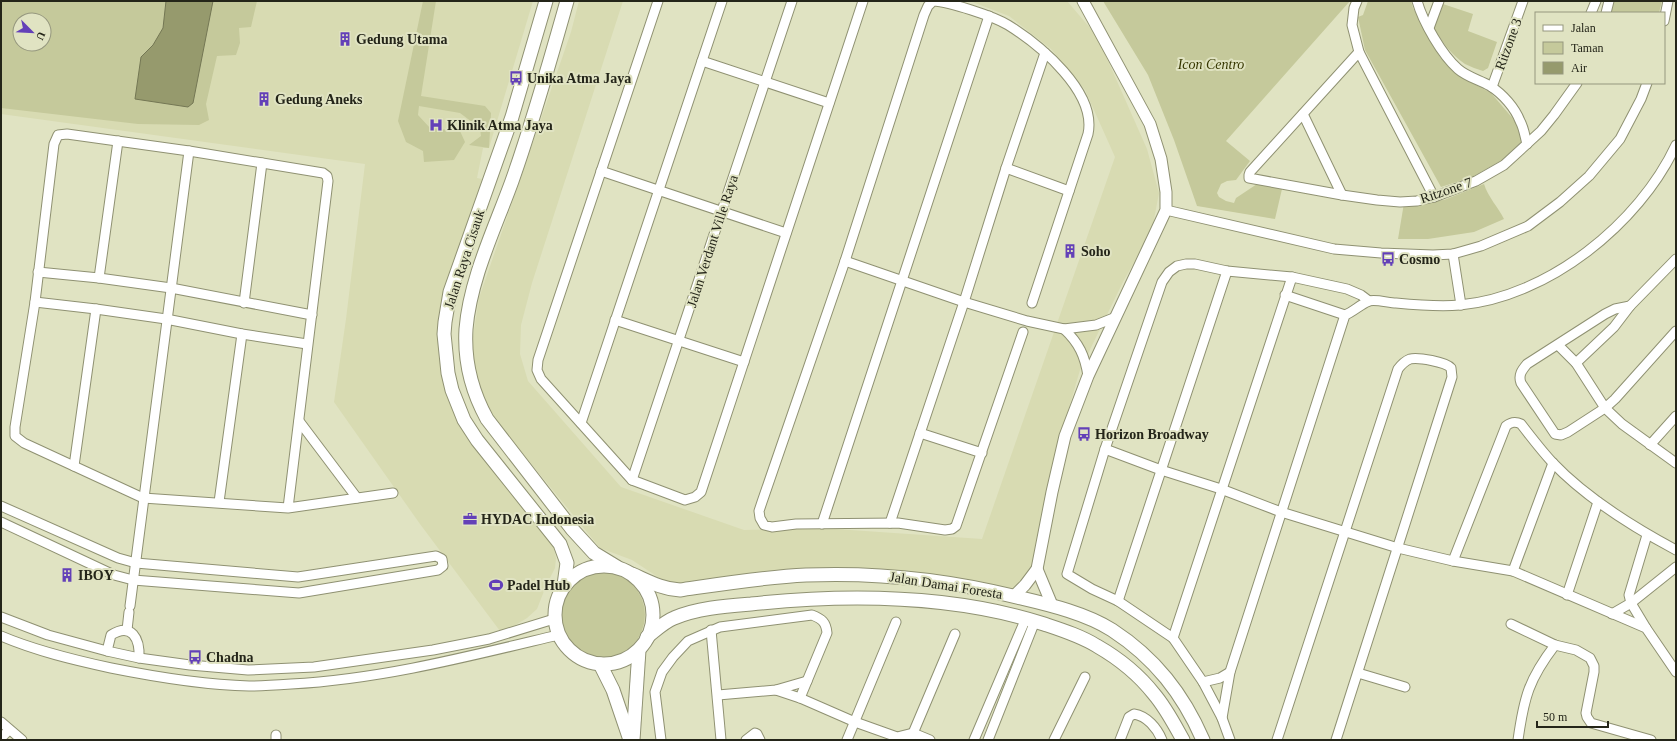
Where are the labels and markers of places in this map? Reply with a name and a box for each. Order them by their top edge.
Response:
building icon: Gedung Utama [337,31,353,47]
place label: Gedung Utama [356,32,447,47]
bus stop icon: Unika Atma Jaya [508,70,524,86]
place label: Unika Atma Jaya [527,71,631,86]
building icon: Gedung Aneks [256,91,272,107]
place label: Gedung Aneks [275,92,363,107]
hospital icon: Klinik Atma Jaya [428,117,444,133]
place label: Klinik Atma Jaya [447,118,553,133]
building icon: Soho [1062,243,1078,259]
place label: Soho [1081,244,1111,259]
bus stop icon: Cosmo [1380,251,1396,267]
place label: Cosmo [1399,252,1440,267]
bus stop icon: Horizon Broadway [1076,426,1092,442]
place label: Horizon Broadway [1095,427,1209,442]
office icon: HYDAC Indonesia [462,511,478,527]
place label: HYDAC Indonesia [481,512,594,527]
building icon: IBOY [59,567,75,583]
place label: IBOY [78,568,114,583]
sports icon: Padel Hub [488,577,504,593]
place label: Padel Hub [507,578,571,593]
bus stop icon: Chadna [187,649,203,665]
place label: Chadna [206,650,253,665]

